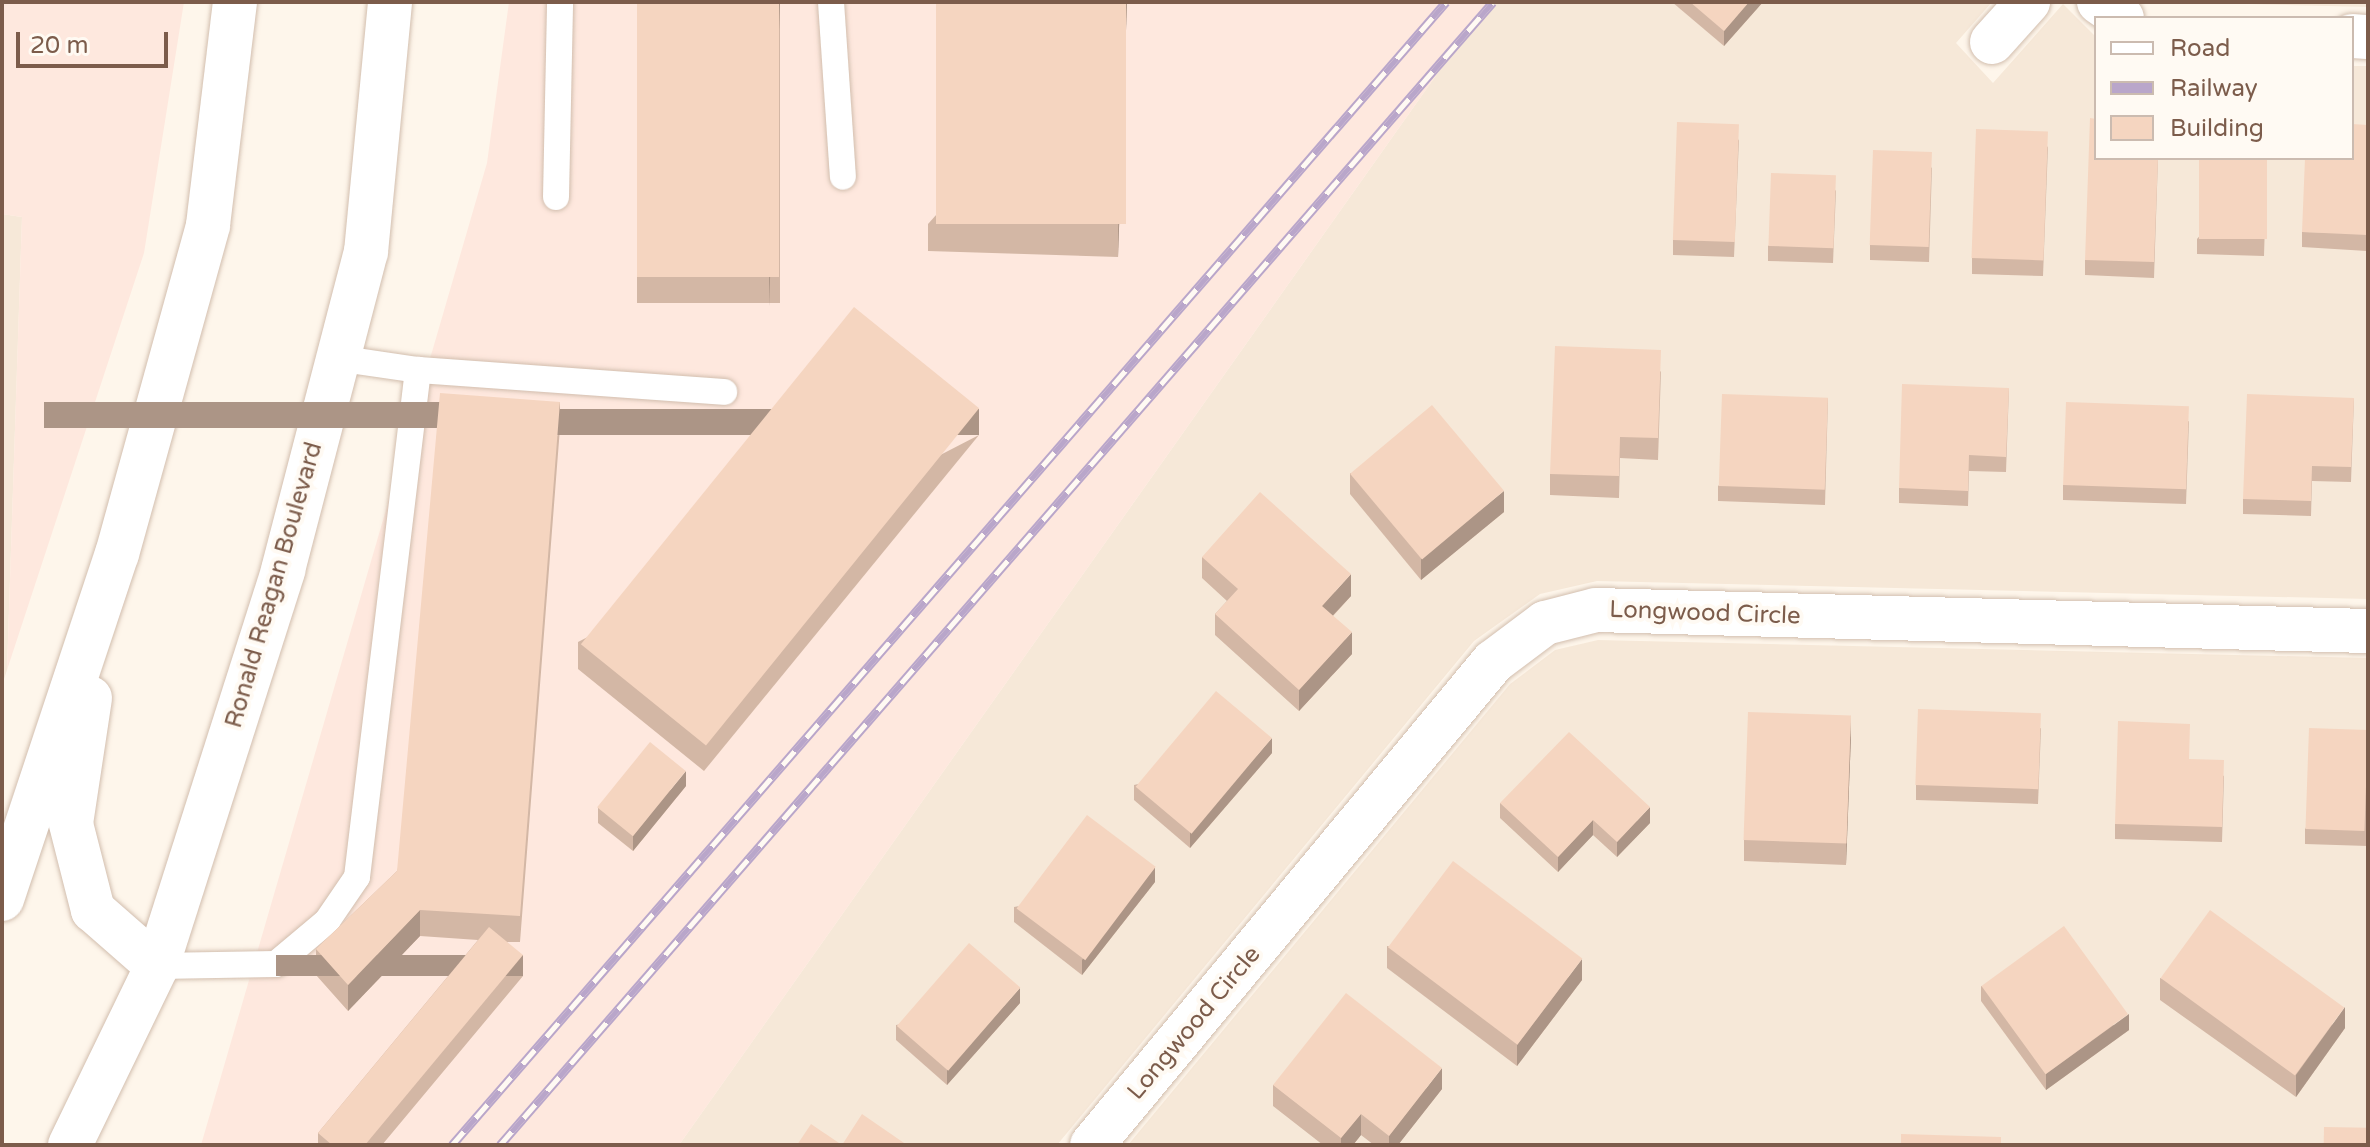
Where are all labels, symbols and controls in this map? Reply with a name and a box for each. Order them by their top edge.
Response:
scale bar [20,16,172,66]
legend [2094,16,2354,160]
text: 20 m [30,31,88,60]
text: Road [2170,34,2230,63]
text: Railway [2170,74,2258,103]
text: Building [2170,114,2264,143]
street label: Ronald Reagan Boulevard [219,439,329,731]
street label: Longwood Circle [1609,595,1801,631]
street label: Longwood Circle [1121,940,1267,1106]

